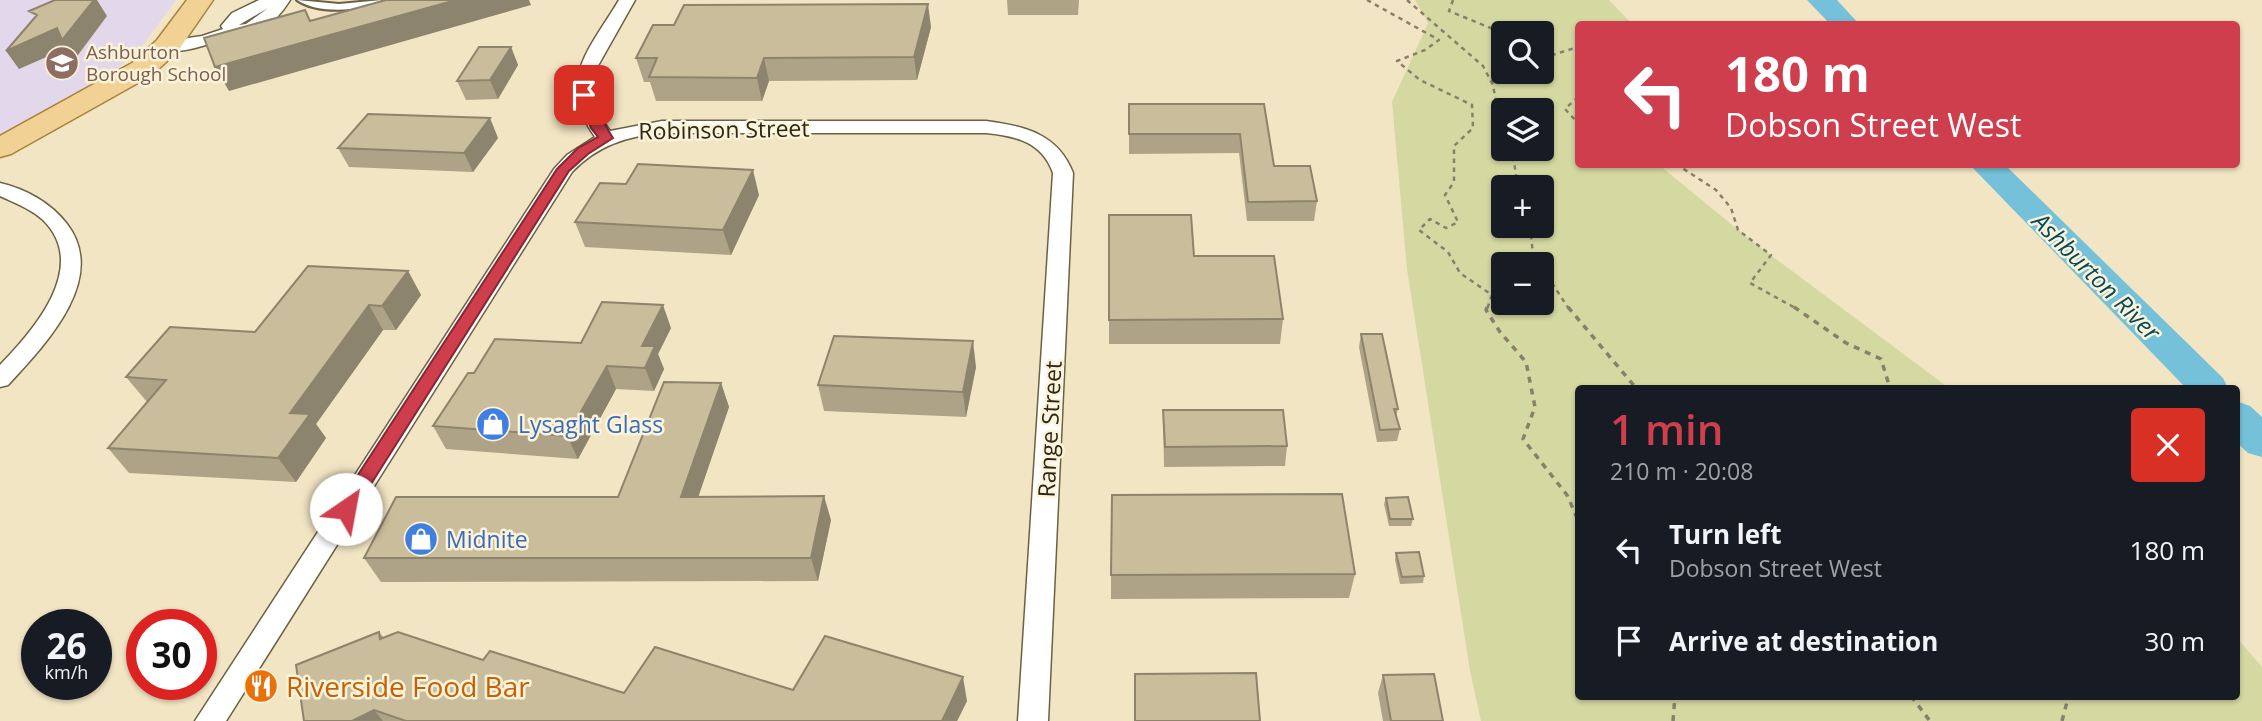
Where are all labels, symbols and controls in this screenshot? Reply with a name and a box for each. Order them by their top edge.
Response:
map controls [1491,21,1554,315]
button: search [1491,21,1554,84]
place label: Ashburton Borough School [86,39,226,87]
text: 180 m [1725,40,1870,106]
school or university icon: Ashburton Borough School [43,44,81,82]
icon: left [1610,49,1701,140]
pin [554,65,614,125]
icon: arrive [565,76,603,114]
button: layers [1491,98,1554,161]
text: Dobson Street West [1725,103,2021,146]
street label: Robinson Street [638,112,810,146]
button: + [1491,175,1554,238]
water label: Ashburton River [2024,203,2169,348]
button: − [1491,252,1554,315]
street label: Range Street [1029,360,1069,498]
text: 1 min [1610,400,1723,457]
shop icon: Lysaght Glass [474,405,512,443]
place label: Lysaght Glass [518,408,663,440]
button: close [2131,408,2205,482]
text: 210 m · 20:08 [1610,455,1753,487]
position arrow [309,472,383,546]
text: Turn left [1669,516,1781,552]
shop icon: Midnite [402,520,440,558]
place label: Midnite [446,523,528,555]
icon: left [1610,531,1648,569]
text: 180 m [2130,532,2205,568]
text: Dobson Street West [1669,552,1882,584]
speed limit sign: 30 [126,609,217,700]
text: 26 [46,622,87,669]
icon: arrive [1610,622,1648,660]
text: Arrive at destination [1669,623,1938,659]
text: 30 m [2144,623,2205,659]
text: km/h [45,660,88,684]
restaurant icon: Riverside Food Bar [242,667,280,705]
place label: Riverside Food Bar [286,667,530,705]

